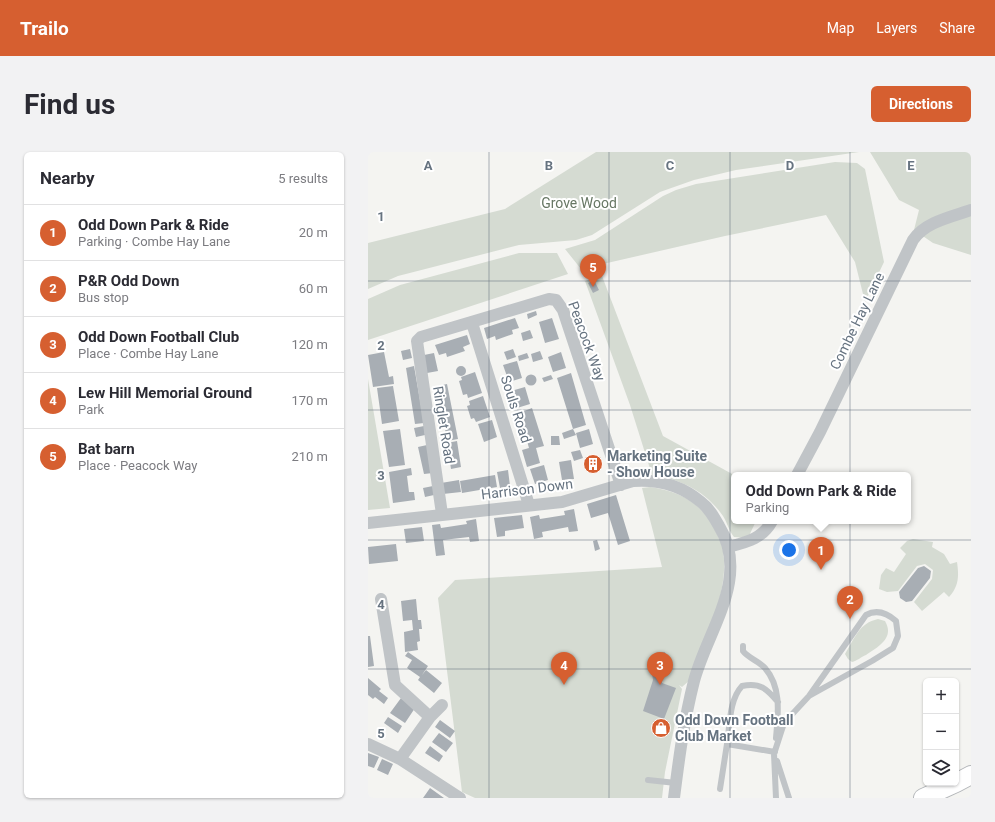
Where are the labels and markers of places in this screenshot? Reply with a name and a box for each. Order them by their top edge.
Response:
pin: 5 [580,254,606,287]
place label: Marketing Suite - Show House [607,448,707,480]
building icon: Marketing Suite - Show House [582,453,604,475]
pin: 1 [808,537,834,570]
pin: 2 [837,586,863,619]
pin: 4 [551,652,577,685]
pin: 3 [647,652,673,685]
place label: Odd Down Football Club Market [675,712,793,744]
shop icon: Odd Down Football Club Market [650,717,672,739]

